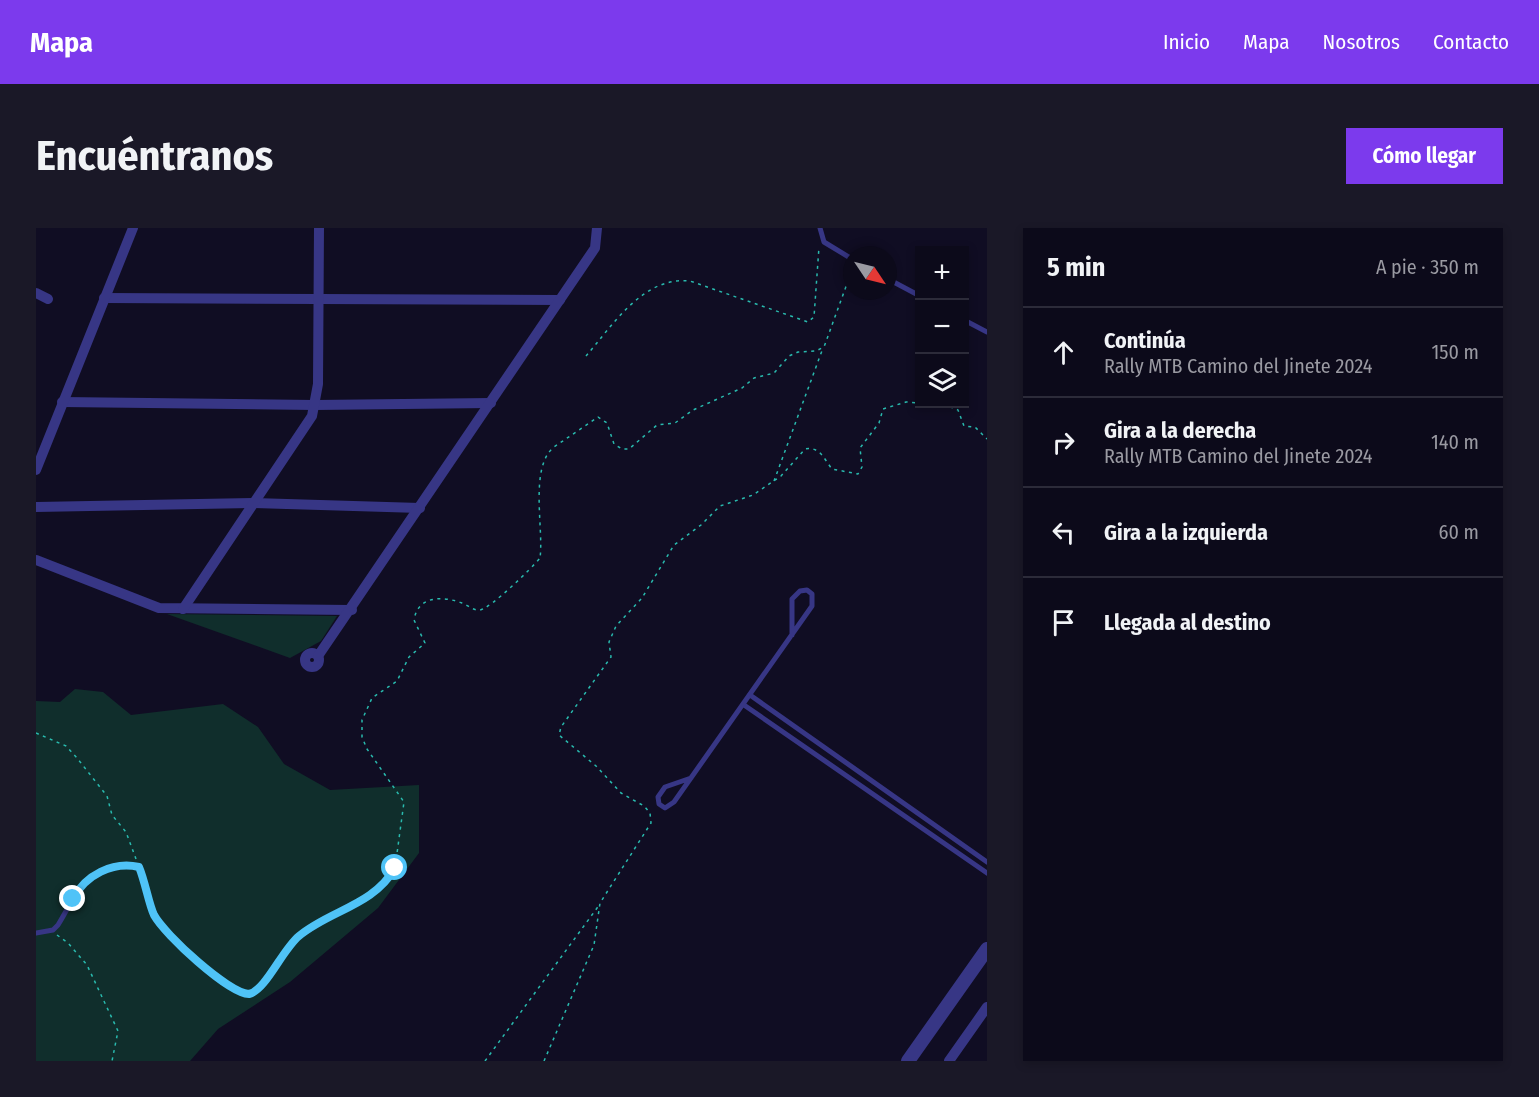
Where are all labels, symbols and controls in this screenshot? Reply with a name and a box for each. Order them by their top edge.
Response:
text: Mapa [30,26,93,59]
text: Inicio [1163,29,1210,55]
text: Mapa [1243,29,1290,55]
text: Nosotros [1323,29,1400,55]
text: Contacto [1433,29,1509,55]
button: Cómo llegar [1346,128,1503,184]
text: Encuéntranos [36,131,273,181]
north arrow [843,246,897,300]
map controls [915,246,969,408]
button: + [915,246,969,300]
text: 5 min [1047,252,1105,283]
text: A pie · 350 m [1376,255,1479,279]
button: − [915,300,969,354]
text: Continúa [1104,327,1186,354]
icon: ahead [1047,336,1080,369]
text: 150 m [1432,340,1479,364]
button: layers [915,354,969,408]
text: Rally MTB Camino del Jinete 2024 [1104,354,1373,378]
text: Gira a la derecha [1104,417,1256,444]
icon: right [1047,426,1080,459]
text: 140 m [1431,430,1479,454]
text: Rally MTB Camino del Jinete 2024 [1104,444,1373,468]
icon: left [1047,516,1080,549]
text: Gira a la izquierda [1104,519,1268,546]
text: 60 m [1439,520,1479,544]
icon: arrive [1047,606,1080,639]
text: Llegada al destino [1104,609,1271,636]
route start [381,854,407,880]
route end [59,885,85,911]

